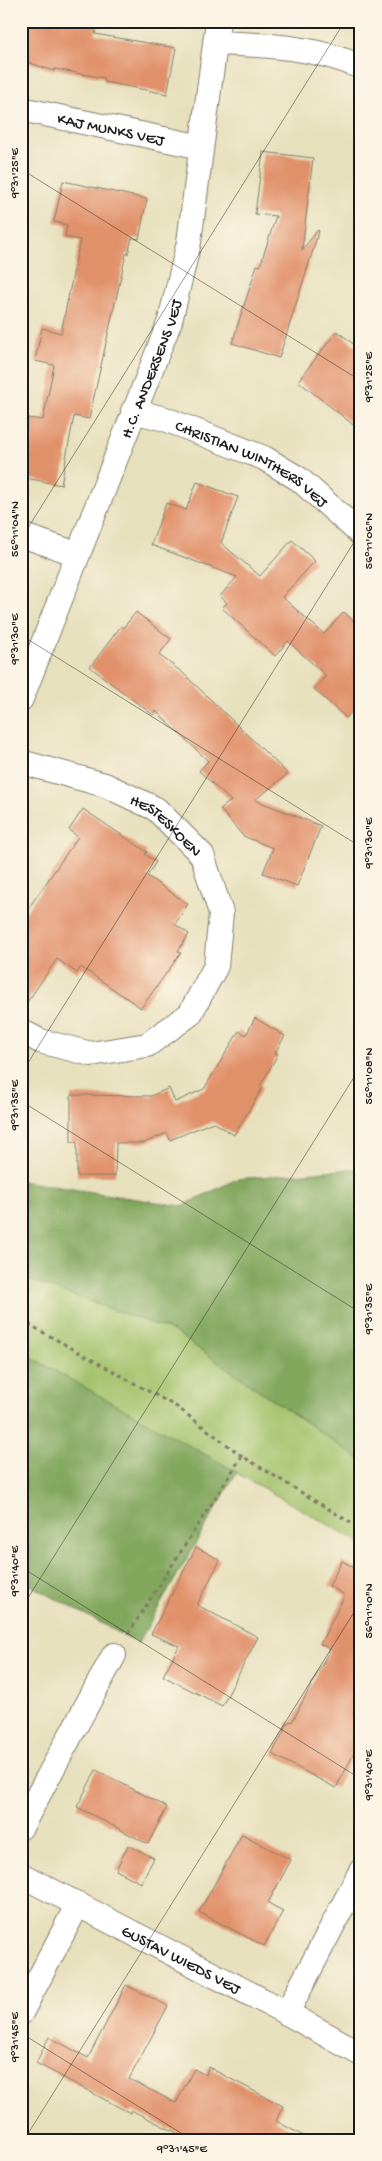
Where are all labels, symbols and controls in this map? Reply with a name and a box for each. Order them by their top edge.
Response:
street label: KAJ MUNKS VEJ [55,111,167,152]
text: 9°31'25"E [9,147,23,199]
street label: H.C. ANDERSENS VEJ [119,297,188,442]
text: 9°31'25"E [363,351,377,403]
street label: CHRISTIAN WINTHERS VEJ [172,418,331,514]
text: 56°11'04"N [9,501,23,557]
text: 56°11'06"N [363,513,377,569]
text: 9°31'30"E [9,613,23,666]
street label: HESTESKOEN [126,792,204,862]
text: 9°31'30"E [363,817,377,870]
text: 56°11'08"N [363,1047,377,1104]
text: 9°31'35"E [9,1079,23,1131]
text: 9°31'35"E [363,1283,377,1335]
text: 9°31'40"E [9,1545,23,1597]
text: 56°11'10"N [363,1583,377,1639]
text: 9°31'40"E [363,1749,377,1801]
street label: GUSTAV WIEDS VEJ [117,1923,244,2001]
text: 9°31'45"E [9,2011,23,2063]
text: 9°31'45"E [156,2143,208,2157]

